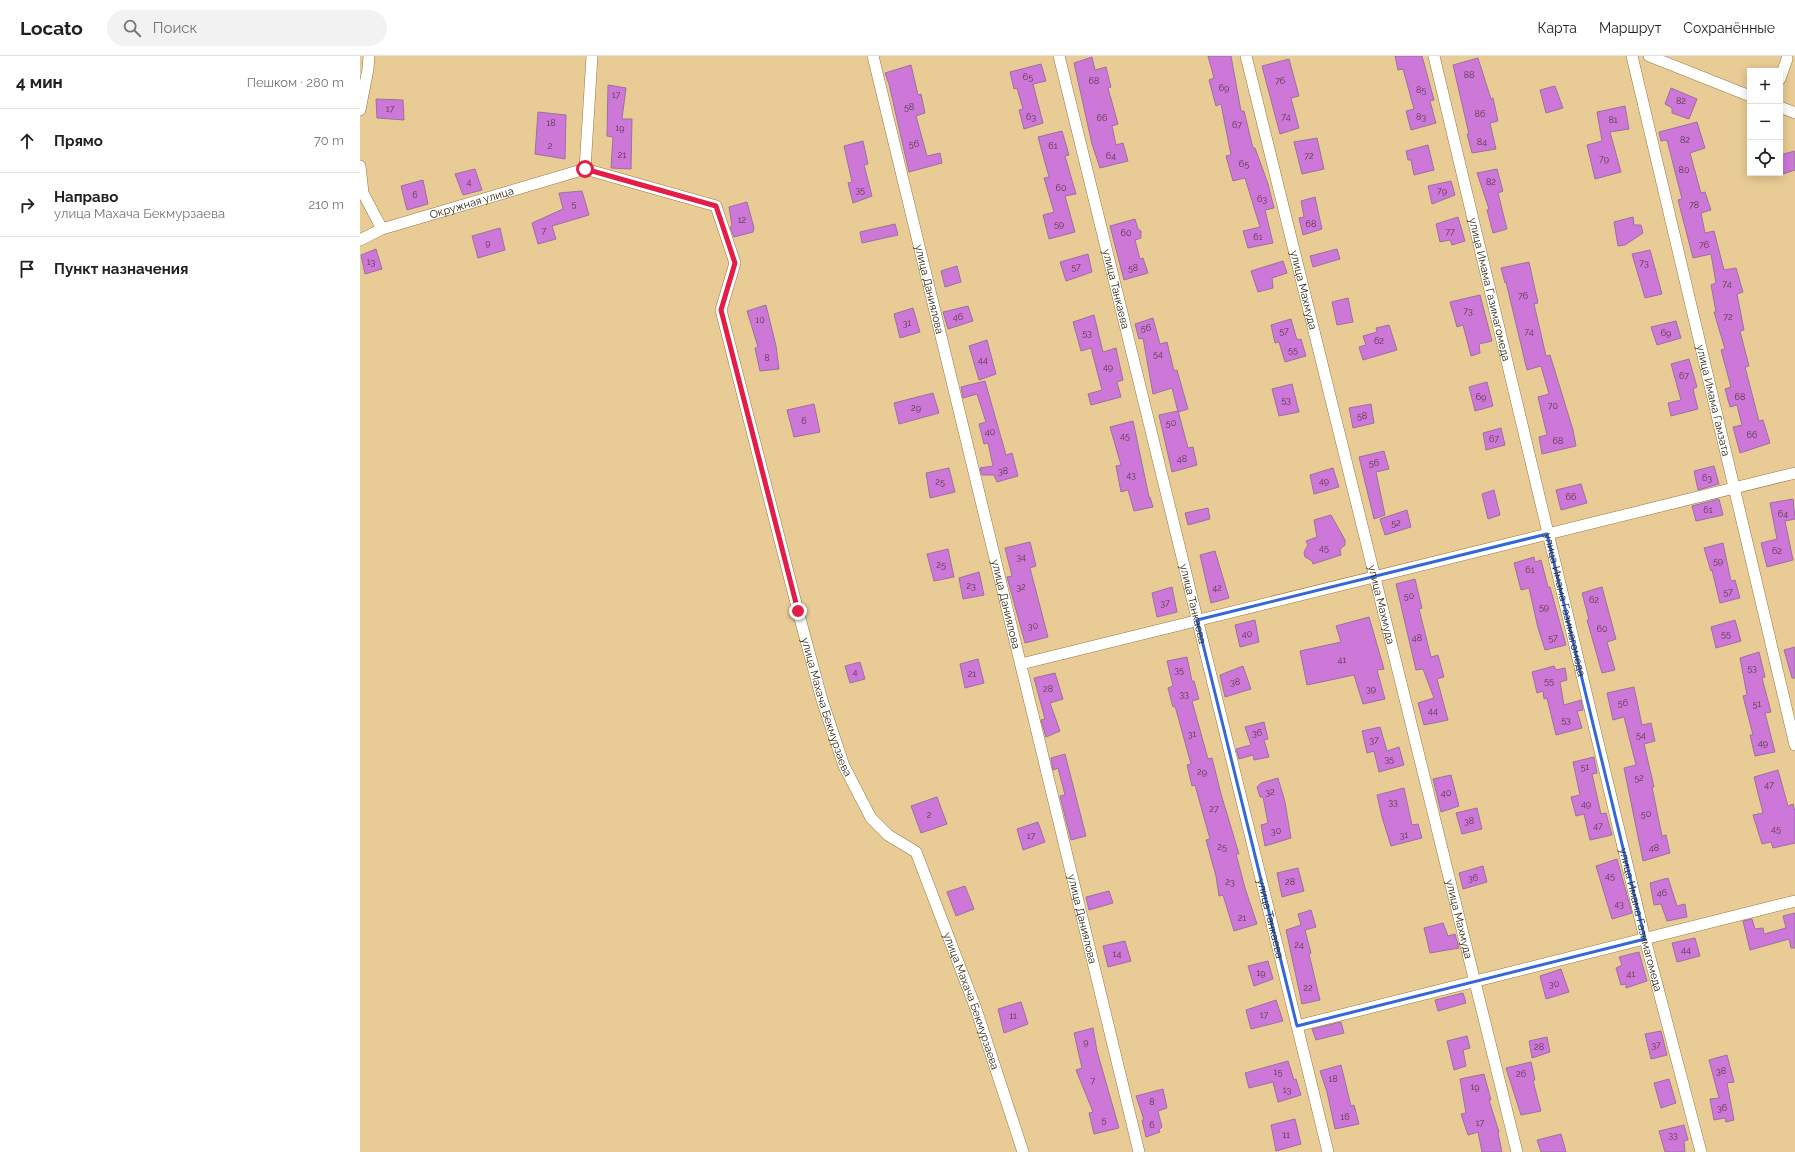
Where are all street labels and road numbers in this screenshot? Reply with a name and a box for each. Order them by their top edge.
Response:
street label: Окружная улица [428,184,515,222]
street label: улица Имама Газимагомеда [1466,216,1513,363]
street label: улица Даниялова [912,243,946,335]
street label: улица Танкаева [1100,248,1132,330]
street label: улица Махмуда [1287,249,1319,331]
street label: улица Имама Гамзата [1694,344,1732,458]
street label: улица Имама Газимагомеда [1541,532,1588,678]
street label: улица Даниялова [988,558,1023,650]
street label: улица Танкаева [1177,563,1209,645]
street label: улица Махмуда [1365,564,1397,646]
street label: улица Махача Бекмурзаева [798,636,854,779]
street label: улица Имама Газимагомеда [1616,847,1664,993]
street label: улица Даниялова [1065,873,1099,965]
street label: улица Танкаева [1254,877,1286,960]
street label: улица Махмуда [1443,878,1475,960]
street label: улица Махача Бекмурзаева [940,931,1001,1071]

